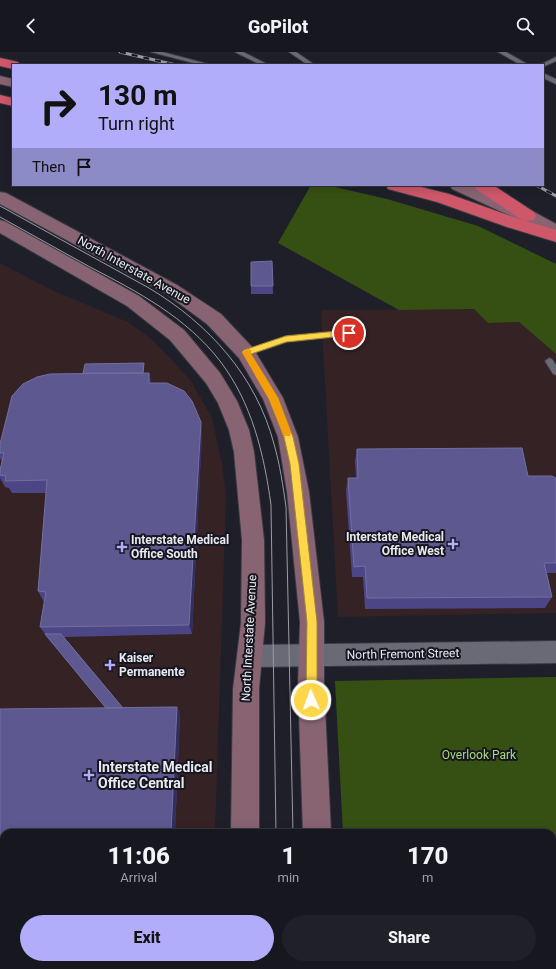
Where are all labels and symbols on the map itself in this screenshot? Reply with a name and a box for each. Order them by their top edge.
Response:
street label: North Interstate Avenue [75,233,193,307]
pin [332,316,366,350]
place label: Interstate Medical Office West [346,530,444,558]
place label: Interstate Medical Office South [131,533,229,561]
marker: Interstate Medical Office West [447,538,459,550]
marker: Interstate Medical Office South [116,541,128,553]
street label: North Interstate Avenue [239,574,259,702]
street label: North Fremont Street [347,646,459,662]
place label: Kaiser Permanente [119,651,185,679]
marker: Kaiser Permanente [104,659,116,671]
position arrow [290,679,332,721]
park label: Overlook Park [442,748,517,762]
place label: Interstate Medical Office Central [98,759,212,791]
marker: Interstate Medical Office Central [83,769,95,781]

